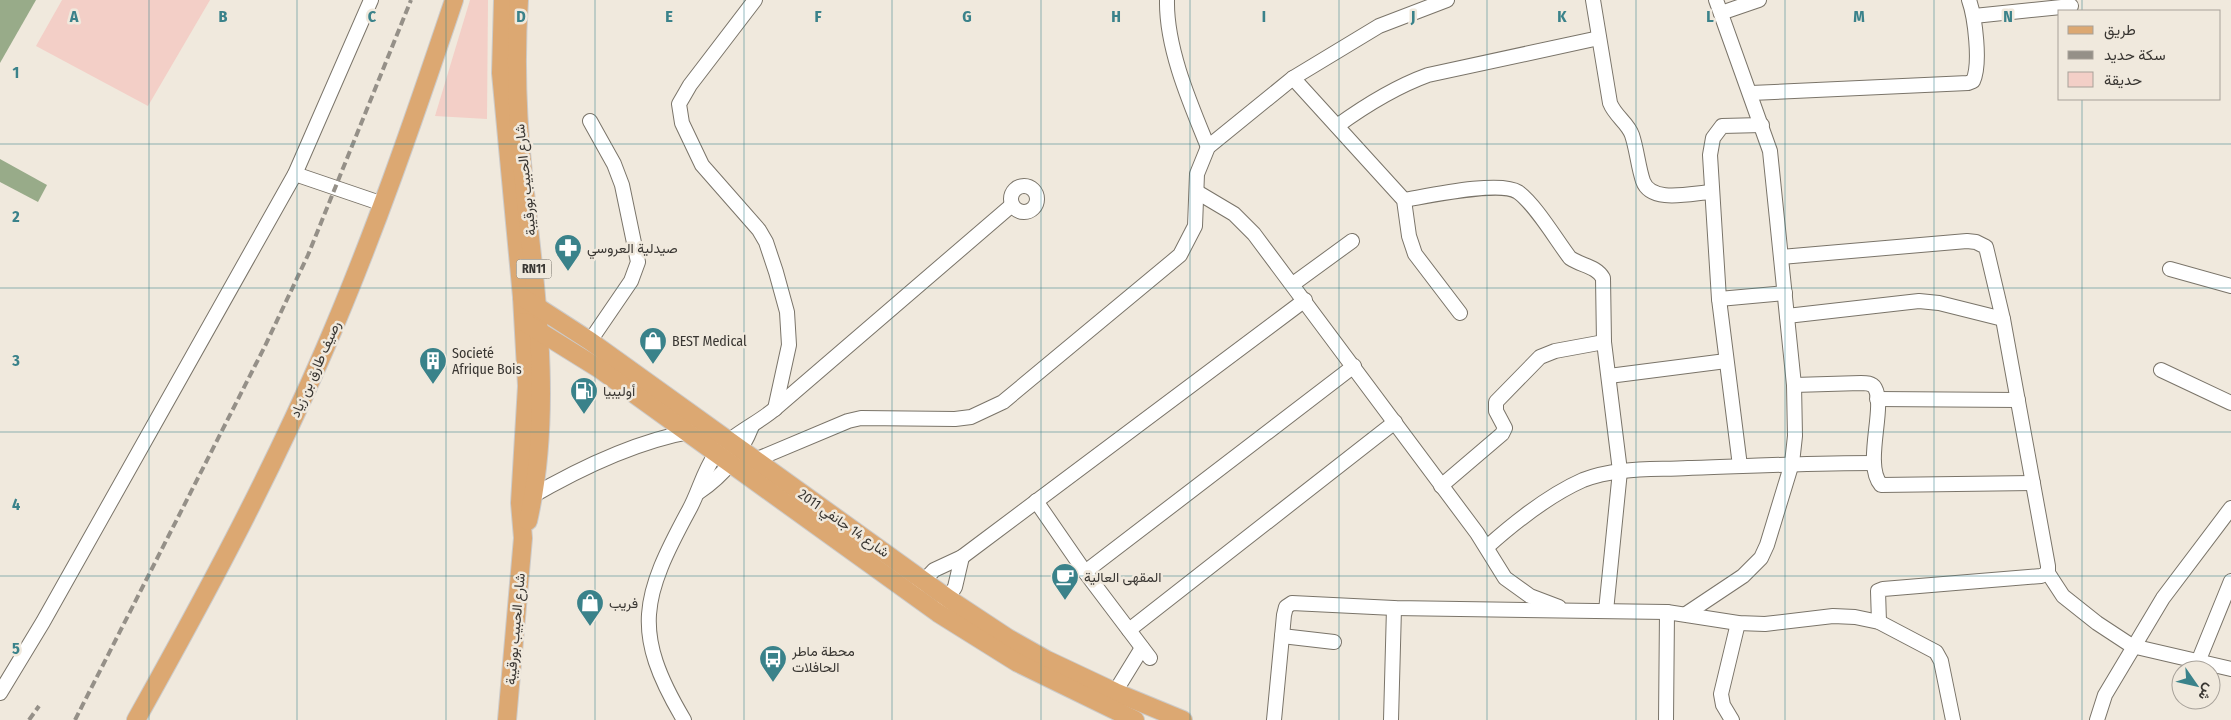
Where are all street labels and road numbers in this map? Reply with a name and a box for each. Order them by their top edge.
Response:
street label: شارع الحبيب بورقيبة [511,123,542,237]
road number: RN11 [516,260,552,278]
street label: رصيف طارق بن زياد [287,318,344,420]
street label: شارع 14 جانفي 2011 [793,486,893,564]
street label: شارع الحبيب بورقيبة [502,572,531,686]

